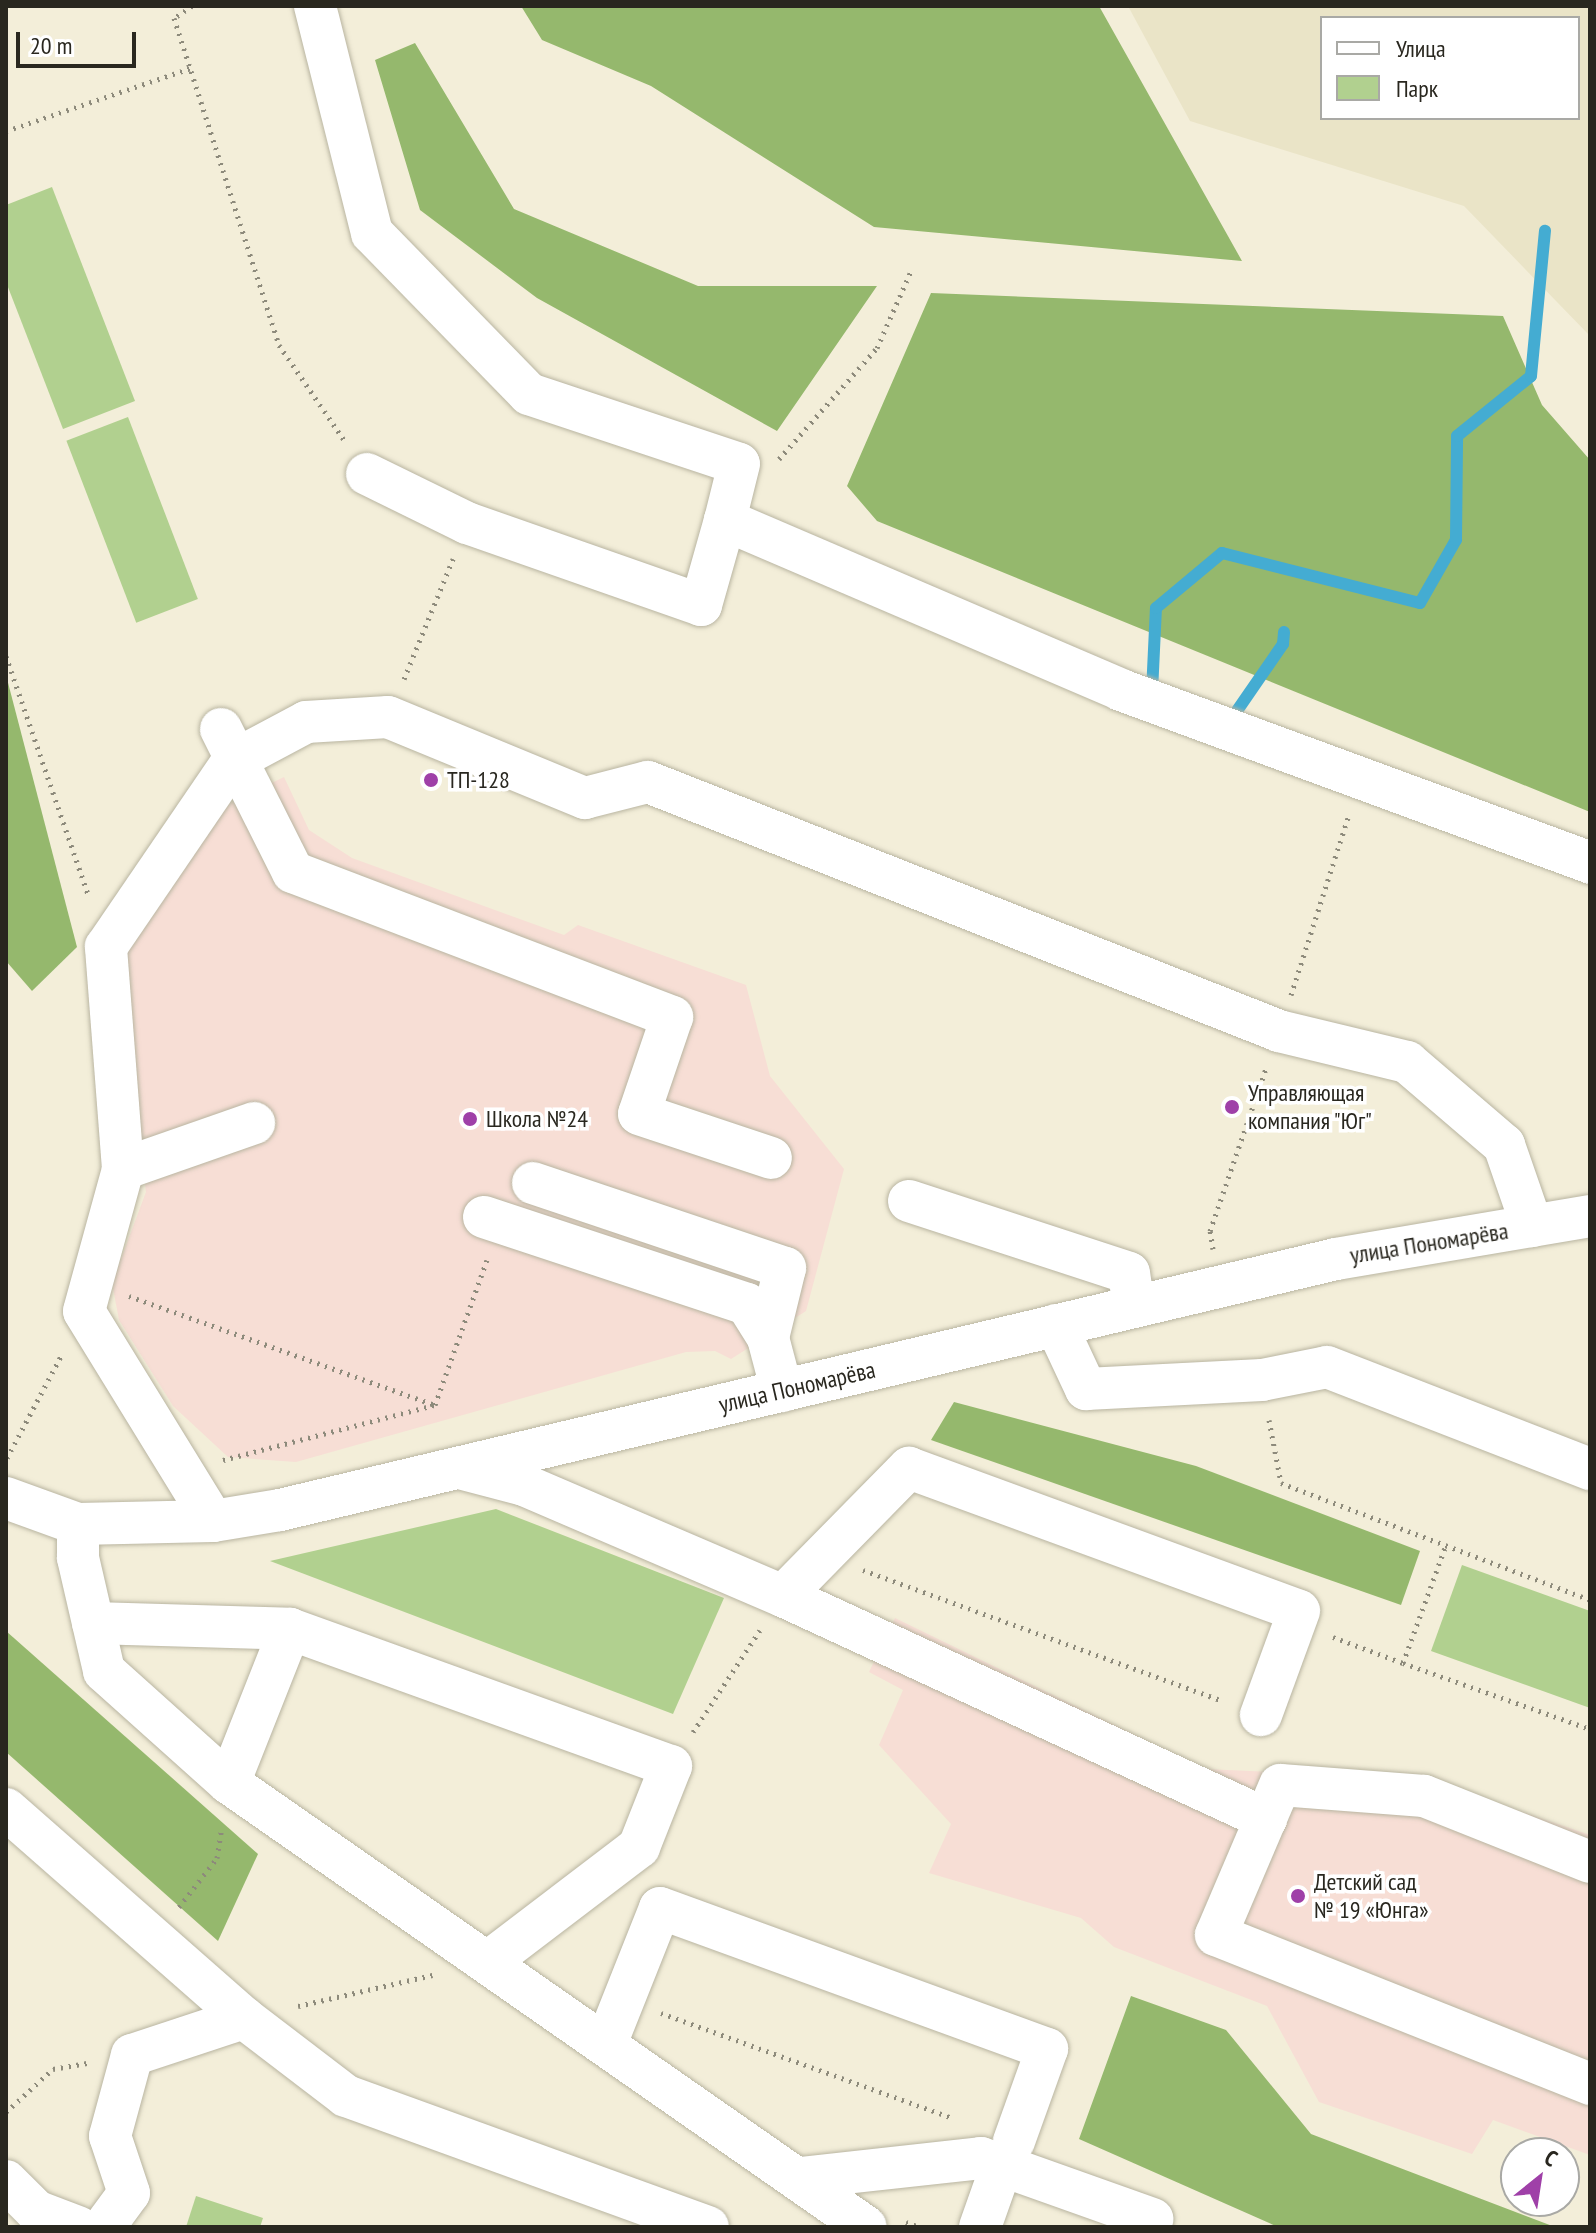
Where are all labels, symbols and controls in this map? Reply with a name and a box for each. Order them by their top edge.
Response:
scale bar [20,16,140,66]
legend [1320,16,1580,120]
text: 20 m [30,30,72,61]
text: Улица [1396,33,1446,64]
text: Парк [1396,73,1438,104]
place label: ТП-128 [447,766,510,794]
marker: ТП-128 [422,771,440,789]
place label: Управляющая компания "Юг" [1248,1079,1373,1135]
marker: Управляющая компания "Юг" [1223,1098,1241,1116]
place label: Школа №24 [486,1105,588,1133]
marker: Школа №24 [461,1110,479,1128]
street label: улица Пономарёва [1348,1216,1510,1270]
street label: улица Пономарёва [716,1355,878,1419]
place label: Детский сад № 19 «Юнга» [1314,1868,1428,1924]
marker: Детский сад № 19 «Юнга» [1289,1887,1307,1905]
north arrow [1500,2137,1580,2217]
text: С [1540,2143,1562,2173]

